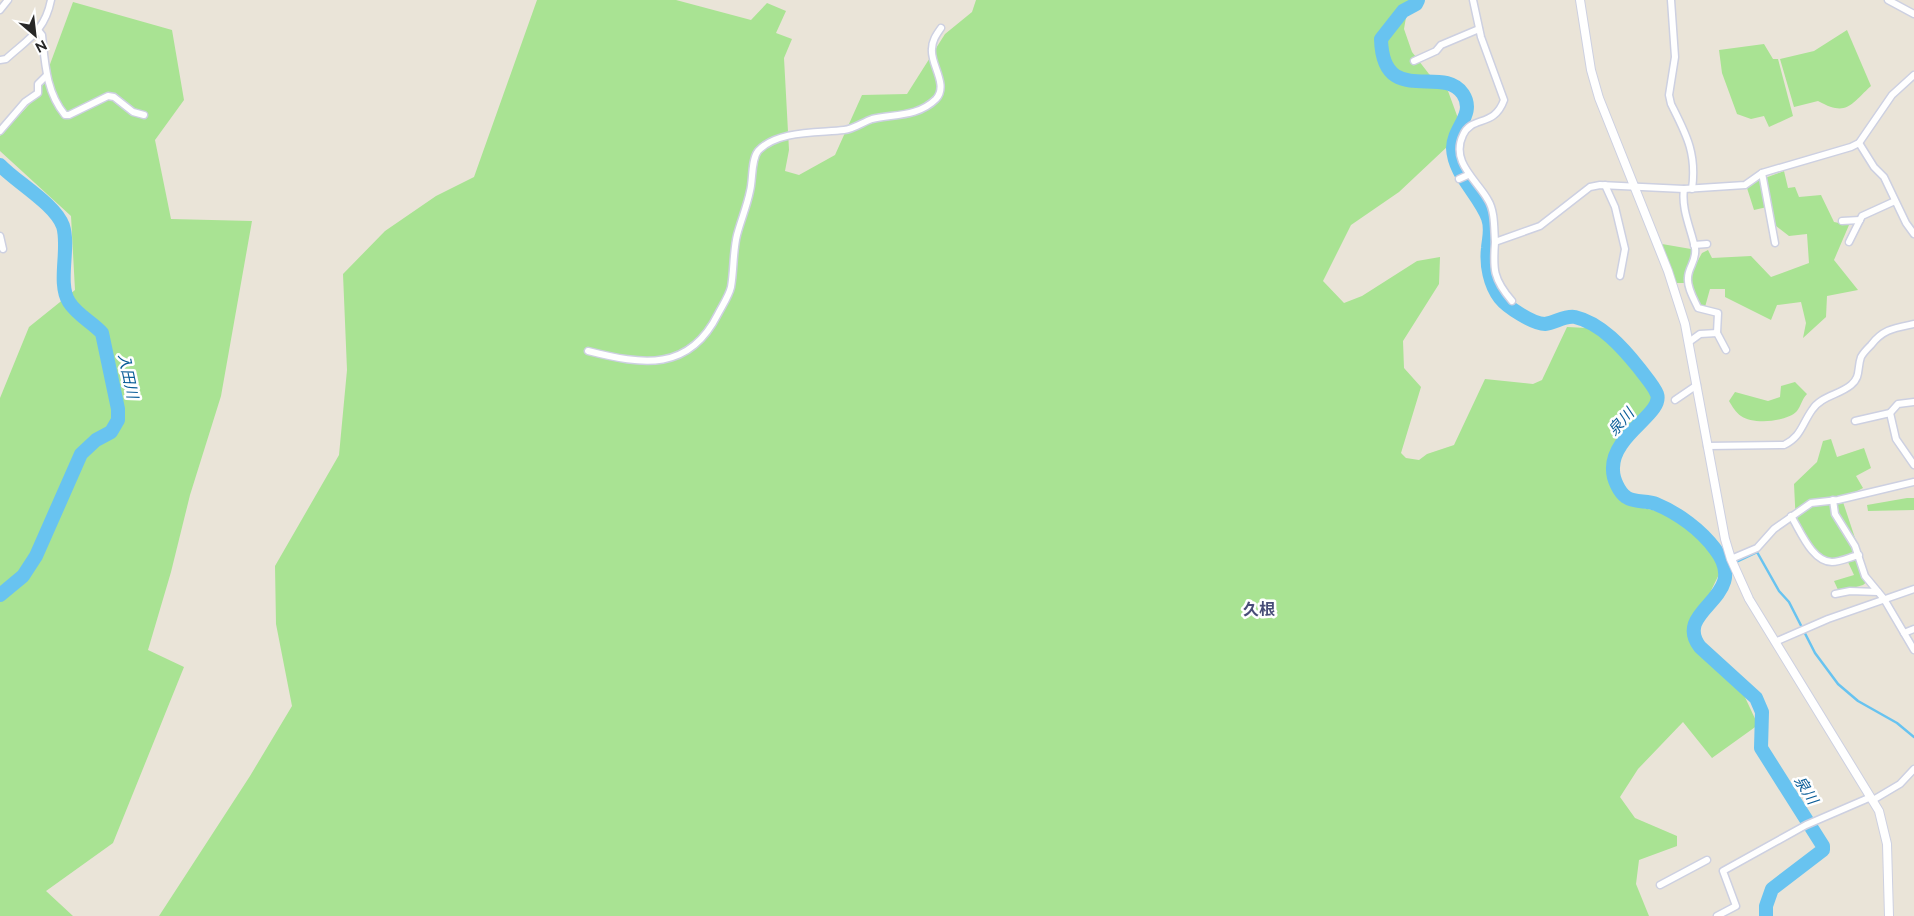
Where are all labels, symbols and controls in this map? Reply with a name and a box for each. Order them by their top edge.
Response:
north arrow [10,10,60,60]
text: N [33,37,50,56]
water label: 入田川 [115,352,142,402]
water label: 泉川 [1604,403,1639,439]
district label: 久根 [1243,600,1275,619]
water label: 泉川 [1790,773,1823,809]

